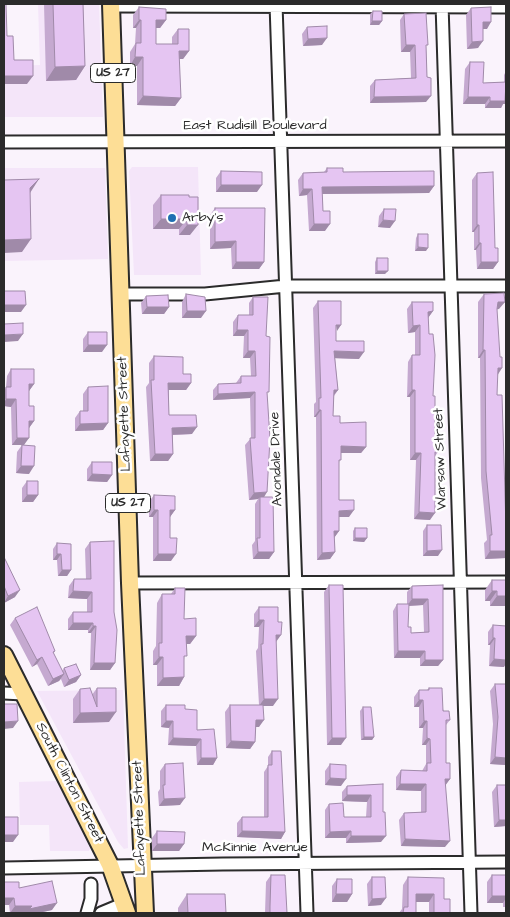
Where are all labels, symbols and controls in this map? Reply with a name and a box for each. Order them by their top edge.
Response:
road number: US 27 [90,64,136,82]
street label: East Rudisill Boulevard [183,118,327,134]
place label: Arby's [182,210,224,226]
marker: Arby's [166,212,178,224]
street label: Lafayette Street [115,356,135,472]
street label: Warsaw Street [431,408,451,510]
street label: Avondale Drive [267,411,287,507]
road number: US 27 [106,493,150,512]
street label: South Clinton Street [31,720,107,846]
street label: Lafayette Street [130,760,150,876]
street label: McKinnie Avenue [202,840,308,856]

